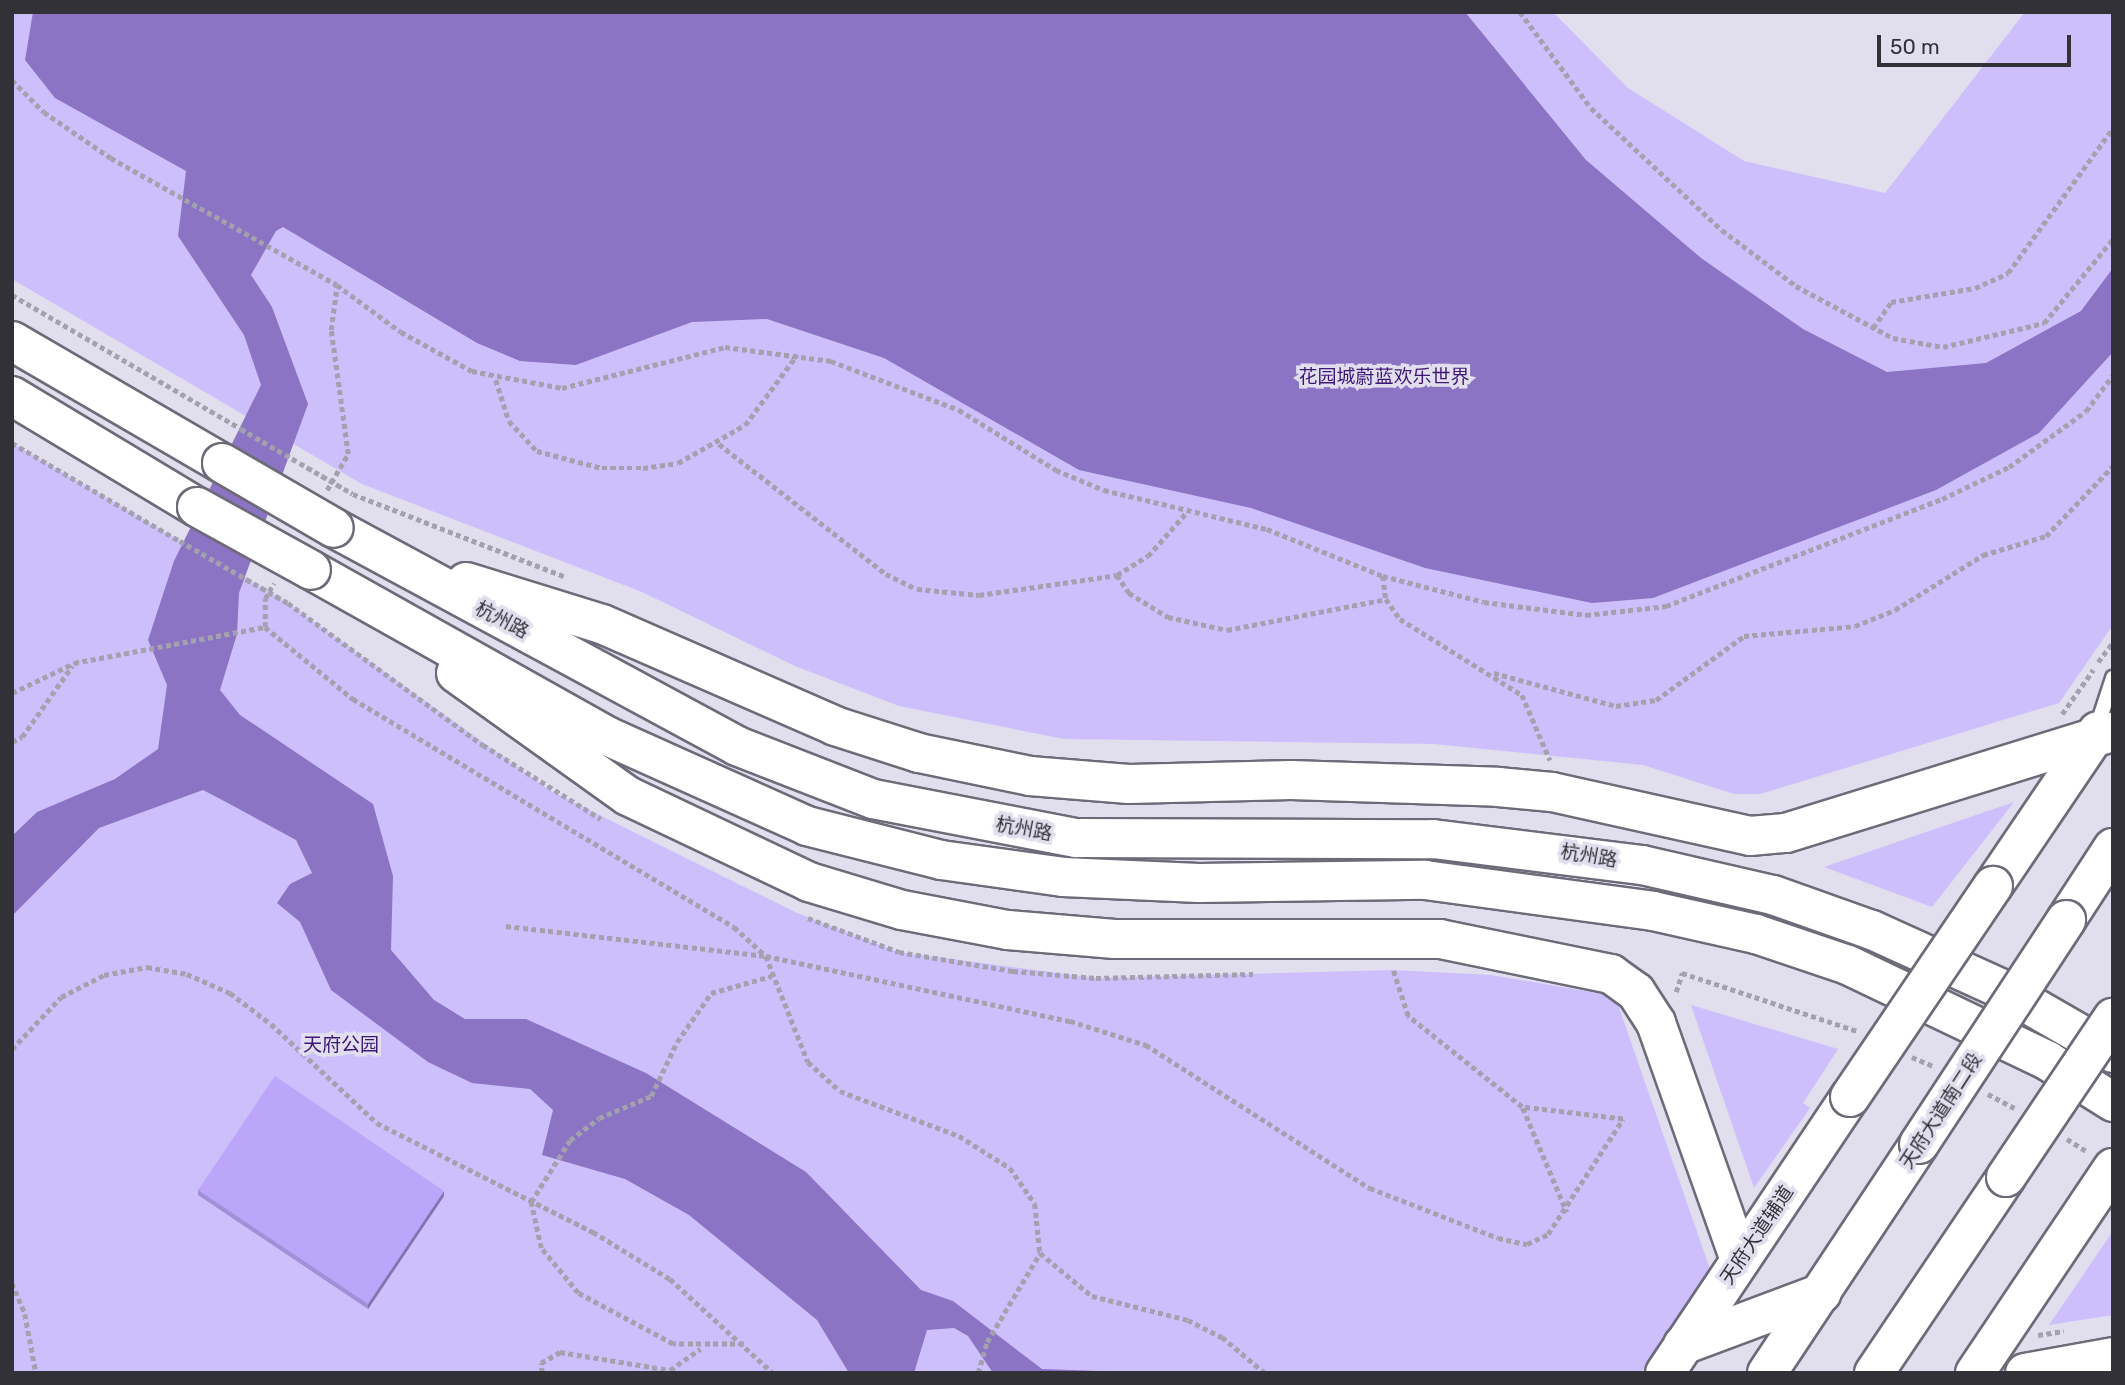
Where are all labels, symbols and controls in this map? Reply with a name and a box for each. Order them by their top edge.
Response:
scale bar [1880,21,2074,65]
text: 50 m [1890,34,1940,59]
park label: 花园城蔚蓝欢乐世界 [1299,366,1469,388]
street label: 杭州路 [471,597,533,643]
street label: 杭州路 [994,812,1054,846]
street label: 杭州路 [1559,840,1619,872]
park label: 天府公园 [303,1034,379,1056]
street label: 天府大道南二段 [1895,1049,1987,1173]
street label: 天府大道辅道 [1716,1181,1798,1289]

